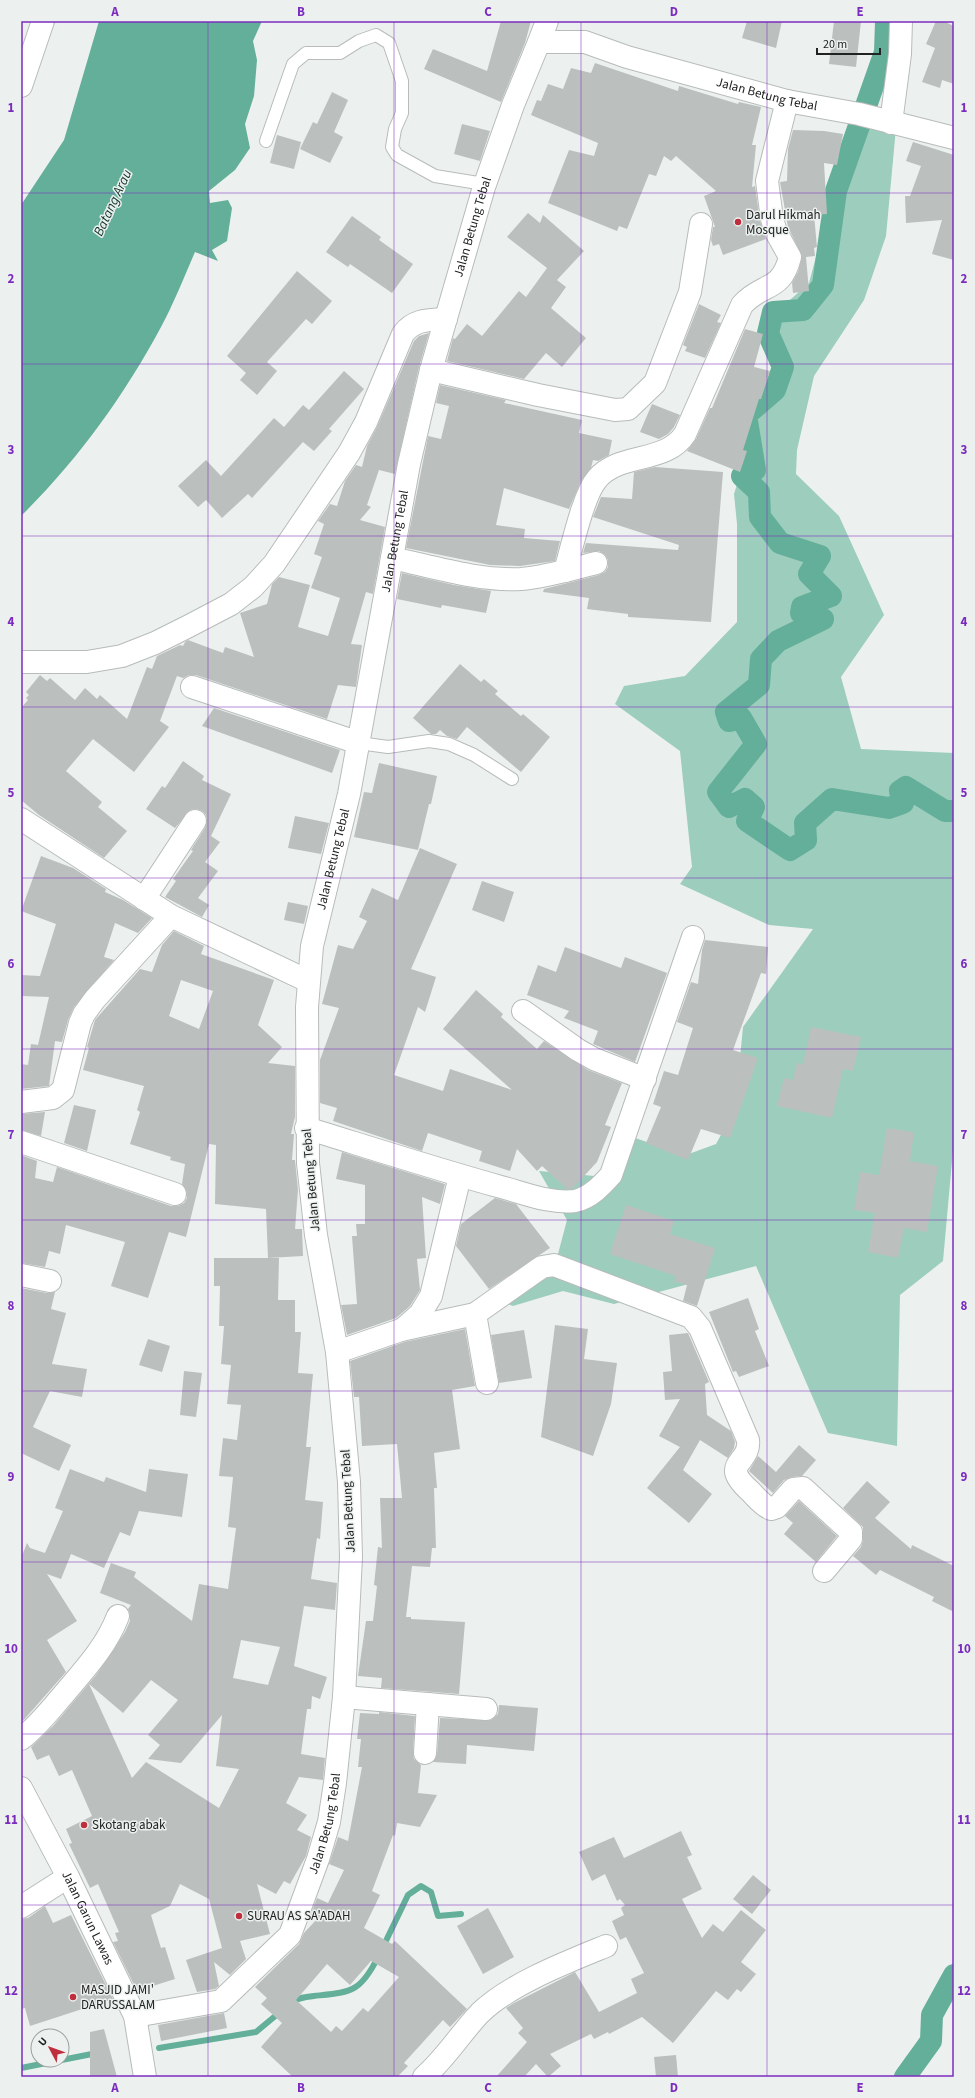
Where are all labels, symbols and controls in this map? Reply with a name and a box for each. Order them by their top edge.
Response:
text: A [110,3,119,21]
text: B [297,3,305,21]
text: C [484,3,492,21]
text: D [670,3,678,21]
text: E [856,3,864,21]
scale bar [817,30,880,56]
text: 20 m [823,36,847,53]
street label: Jalan Betung Tebal [714,73,819,115]
text: 1 [8,99,15,117]
text: 1 [961,99,968,117]
water label: Batang Arau [89,166,137,240]
street label: Jalan Betung Tebal [449,174,496,279]
place label: Darul Hikmah Mosque [746,206,821,239]
marker: Darul Hikmah Mosque [733,217,743,227]
text: 2 [8,270,15,288]
text: 2 [961,270,968,288]
text: 3 [8,441,15,459]
text: 3 [961,441,968,459]
street label: Jalan Betung Tebal [377,489,413,594]
text: 4 [8,613,15,631]
text: 4 [961,613,968,631]
text: 5 [8,784,15,802]
text: 5 [961,784,968,802]
street label: Jalan Betung Tebal [312,807,354,912]
text: 6 [8,955,15,973]
text: 6 [961,955,968,973]
text: 7 [8,1126,15,1144]
text: 7 [961,1126,968,1144]
street label: Jalan Betung Tebal [298,1128,324,1232]
text: 8 [8,1297,15,1315]
text: 8 [961,1297,968,1315]
street label: Jalan Betung Tebal [336,1449,360,1553]
text: 9 [8,1468,15,1486]
text: 9 [961,1468,968,1486]
text: 10 [4,1640,18,1658]
text: 10 [957,1640,971,1658]
street label: Jalan Betung Tebal [304,1772,345,1877]
text: 11 [4,1811,18,1829]
text: 11 [957,1811,971,1829]
place label: Skotang abak [92,1816,166,1834]
marker: Skotang abak [79,1820,89,1830]
street label: Jalan Garun Lawas [57,1868,118,1968]
place label: SURAU AS SA'ADAH [247,1907,350,1925]
marker: SURAU AS SA'ADAH [234,1911,244,1921]
place label: MASJID JAMI' DARUSSALAM [81,1981,155,2014]
text: 12 [4,1982,18,2000]
text: 12 [957,1982,971,2000]
marker: MASJID JAMI' DARUSSALAM [68,1992,78,2002]
north arrow [30,2028,70,2068]
text: U [35,2034,51,2049]
text: A [110,2079,119,2097]
text: B [297,2079,305,2097]
text: C [484,2079,492,2097]
text: D [670,2079,678,2097]
text: E [856,2079,864,2097]

